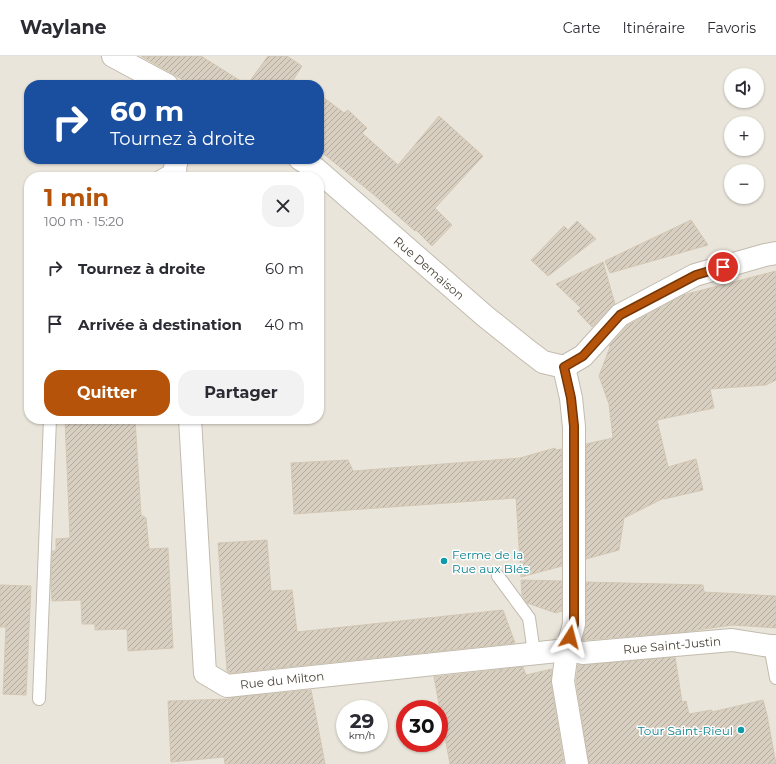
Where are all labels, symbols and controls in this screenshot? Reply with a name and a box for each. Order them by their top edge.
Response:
text: Waylane [20,16,107,39]
text: Carte [563,19,600,37]
text: Itinéraire [622,19,685,37]
text: Favoris [707,19,756,37]
map controls [724,68,764,204]
button: sound [724,68,764,108]
text: 60 m [110,94,184,128]
icon: right [44,96,96,148]
button: + [724,116,764,156]
text: Tournez à droite [110,128,255,150]
button: − [724,164,764,204]
text: 1 min [44,183,109,212]
button: close [262,185,304,227]
text: 100 m · 15:20 [44,213,124,229]
street label: Rue Demaison [391,233,467,303]
pin [706,250,740,284]
icon: arrive [712,256,734,278]
icon: right [44,257,66,279]
text: Tournez à droite [78,259,206,278]
text: 60 m [265,259,304,278]
icon: arrive [44,313,66,335]
text: Arrivée à destination [78,315,242,334]
text: 40 m [264,315,304,334]
button: Quitter [44,370,170,416]
button: Partager [178,370,304,416]
place label: Ferme de la Rue aux Blés [452,547,529,576]
marker: Ferme de la Rue aux Blés [439,556,449,566]
position arrow [549,616,591,658]
street label: Rue Saint-Justin [622,633,722,657]
street label: Rue du Milton [239,668,325,692]
speed limit sign: 30 [396,700,448,752]
text: 29 [350,709,374,733]
place label: Tour Saint-Rieul [638,723,733,738]
marker: Tour Saint-Rieul [736,725,746,735]
text: km/h [349,729,375,742]

